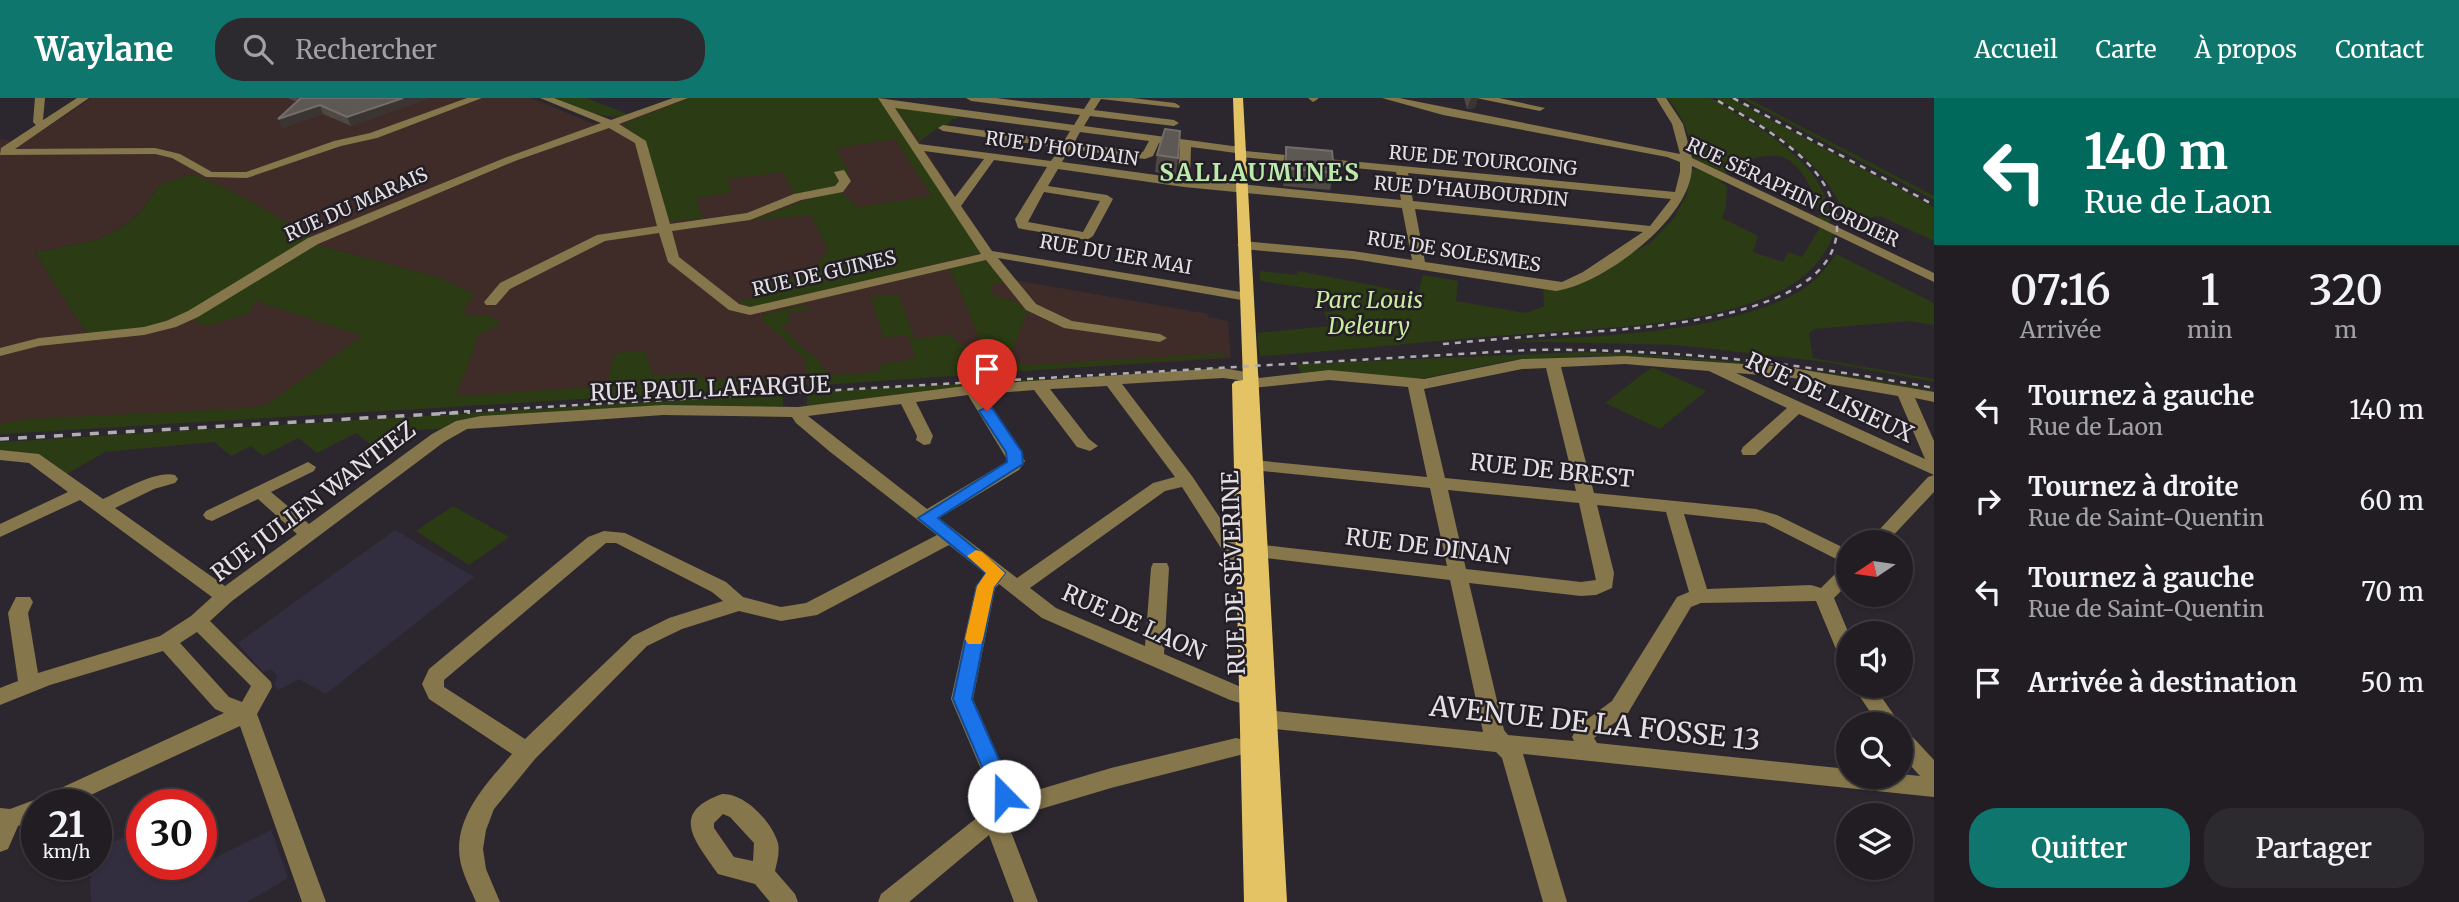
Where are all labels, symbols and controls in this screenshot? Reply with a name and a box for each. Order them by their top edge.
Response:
search box [215,18,705,81]
text: Waylane [35,29,173,70]
icon: search [239,30,277,68]
text: Rechercher [295,33,437,66]
text: Accueil [1974,34,2058,65]
text: Carte [2096,34,2157,65]
text: À propos [2195,34,2297,65]
text: Contact [2335,34,2424,65]
text: 140 m [2084,121,2228,182]
street label: RUE D'HOUDAIN [984,125,1141,171]
icon: left [1969,126,2060,217]
street label: RUE SÉRAPHIN CORDIER [1683,132,1904,252]
street label: RUE DE TOURCOING [1388,140,1578,180]
district label: SALLAUMINES [1159,157,1361,188]
street label: RUE DU MARAIS [281,162,431,246]
street label: RUE D'HAUBOURDIN [1373,171,1569,211]
text: Rue de Laon [2084,182,2272,222]
street label: RUE DE SOLESMES [1365,225,1543,277]
street label: RUE DU 1ER MAI [1038,229,1194,279]
street label: RUE DE GUINES [750,245,898,301]
text: 07:16 [2010,264,2111,316]
text: 1 [2200,264,2219,316]
text: 320 [2309,264,2383,316]
park label: Parc Louis Deleury [1315,285,1423,340]
text: Arrivée [2020,315,2101,344]
text: min [2187,315,2232,344]
text: m [2334,315,2357,344]
pin [957,339,1017,411]
street label: RUE DE LISIEUX [1742,346,1919,449]
icon: arrive [968,350,1006,388]
street label: RUE PAUL LAFARGUE [589,369,831,407]
text: Tournez à gauche [2028,379,2254,412]
icon: left [1969,391,2007,429]
text: 140 m [2349,393,2424,426]
text: Rue de Laon [2028,412,2163,441]
street label: RUE JULIEN WANTIEZ [205,415,421,587]
street label: RUE DE BREST [1469,447,1635,493]
street label: RUE DE SÉVERINE [1215,470,1251,676]
text: Tournez à droite [2028,470,2239,503]
icon: right [1969,482,2007,520]
text: 60 m [2360,484,2424,517]
text: Rue de Saint-Quentin [2028,503,2264,532]
street label: RUE DE DINAN [1344,521,1513,571]
north arrow [1836,530,1913,607]
map controls [1836,530,1913,880]
text: Tournez à gauche [2028,561,2254,594]
icon: left [1969,573,2007,611]
text: 70 m [2361,575,2424,608]
street label: RUE DE LAON [1058,577,1210,667]
text: Rue de Saint-Quentin [2028,594,2264,623]
button: sound [1836,621,1913,698]
icon: arrive [1969,664,2007,702]
text: Arrivée à destination [2028,666,2297,699]
text: 50 m [2360,666,2424,699]
street label: AVENUE DE LA FOSSE 13 [1427,688,1762,758]
button: search [1836,712,1913,789]
position arrow [967,759,1041,833]
speed limit sign: 30 [126,789,217,880]
text: 21 [49,803,84,847]
button: layers [1836,803,1913,880]
button: Quitter [1969,808,2190,888]
button: Partager [2204,808,2424,888]
text: km/h [43,840,90,863]

